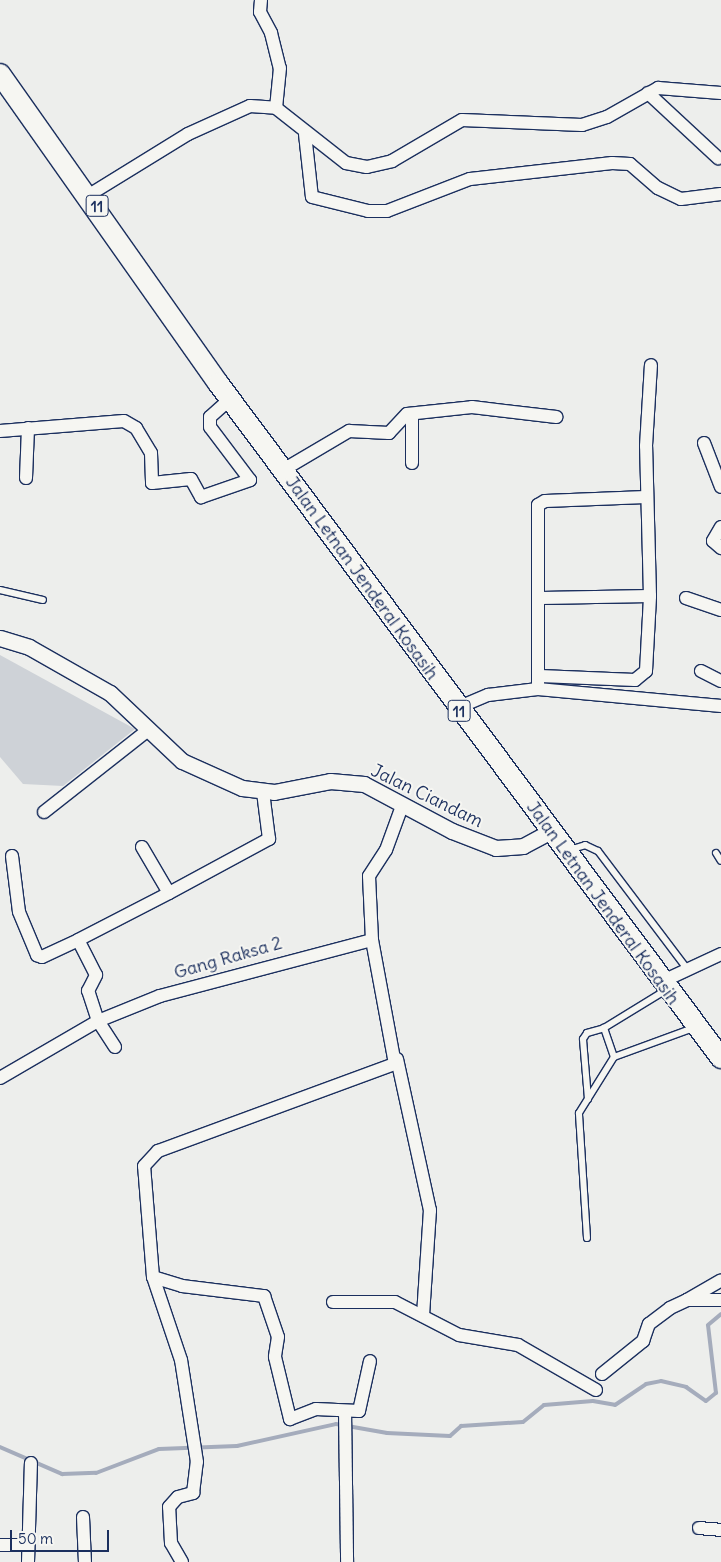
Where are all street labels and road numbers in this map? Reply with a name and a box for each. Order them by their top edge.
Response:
road number: 11 [84,192,110,220]
street label: Jalan Letnan Jenderal Kosasih [281,472,443,684]
road number: 11 [446,698,472,724]
street label: Jalan Ciandam [368,760,486,832]
street label: Jalan Letnan Jenderal Kosasih [522,797,684,1009]
street label: Gang Raksa 2 [171,932,285,984]

